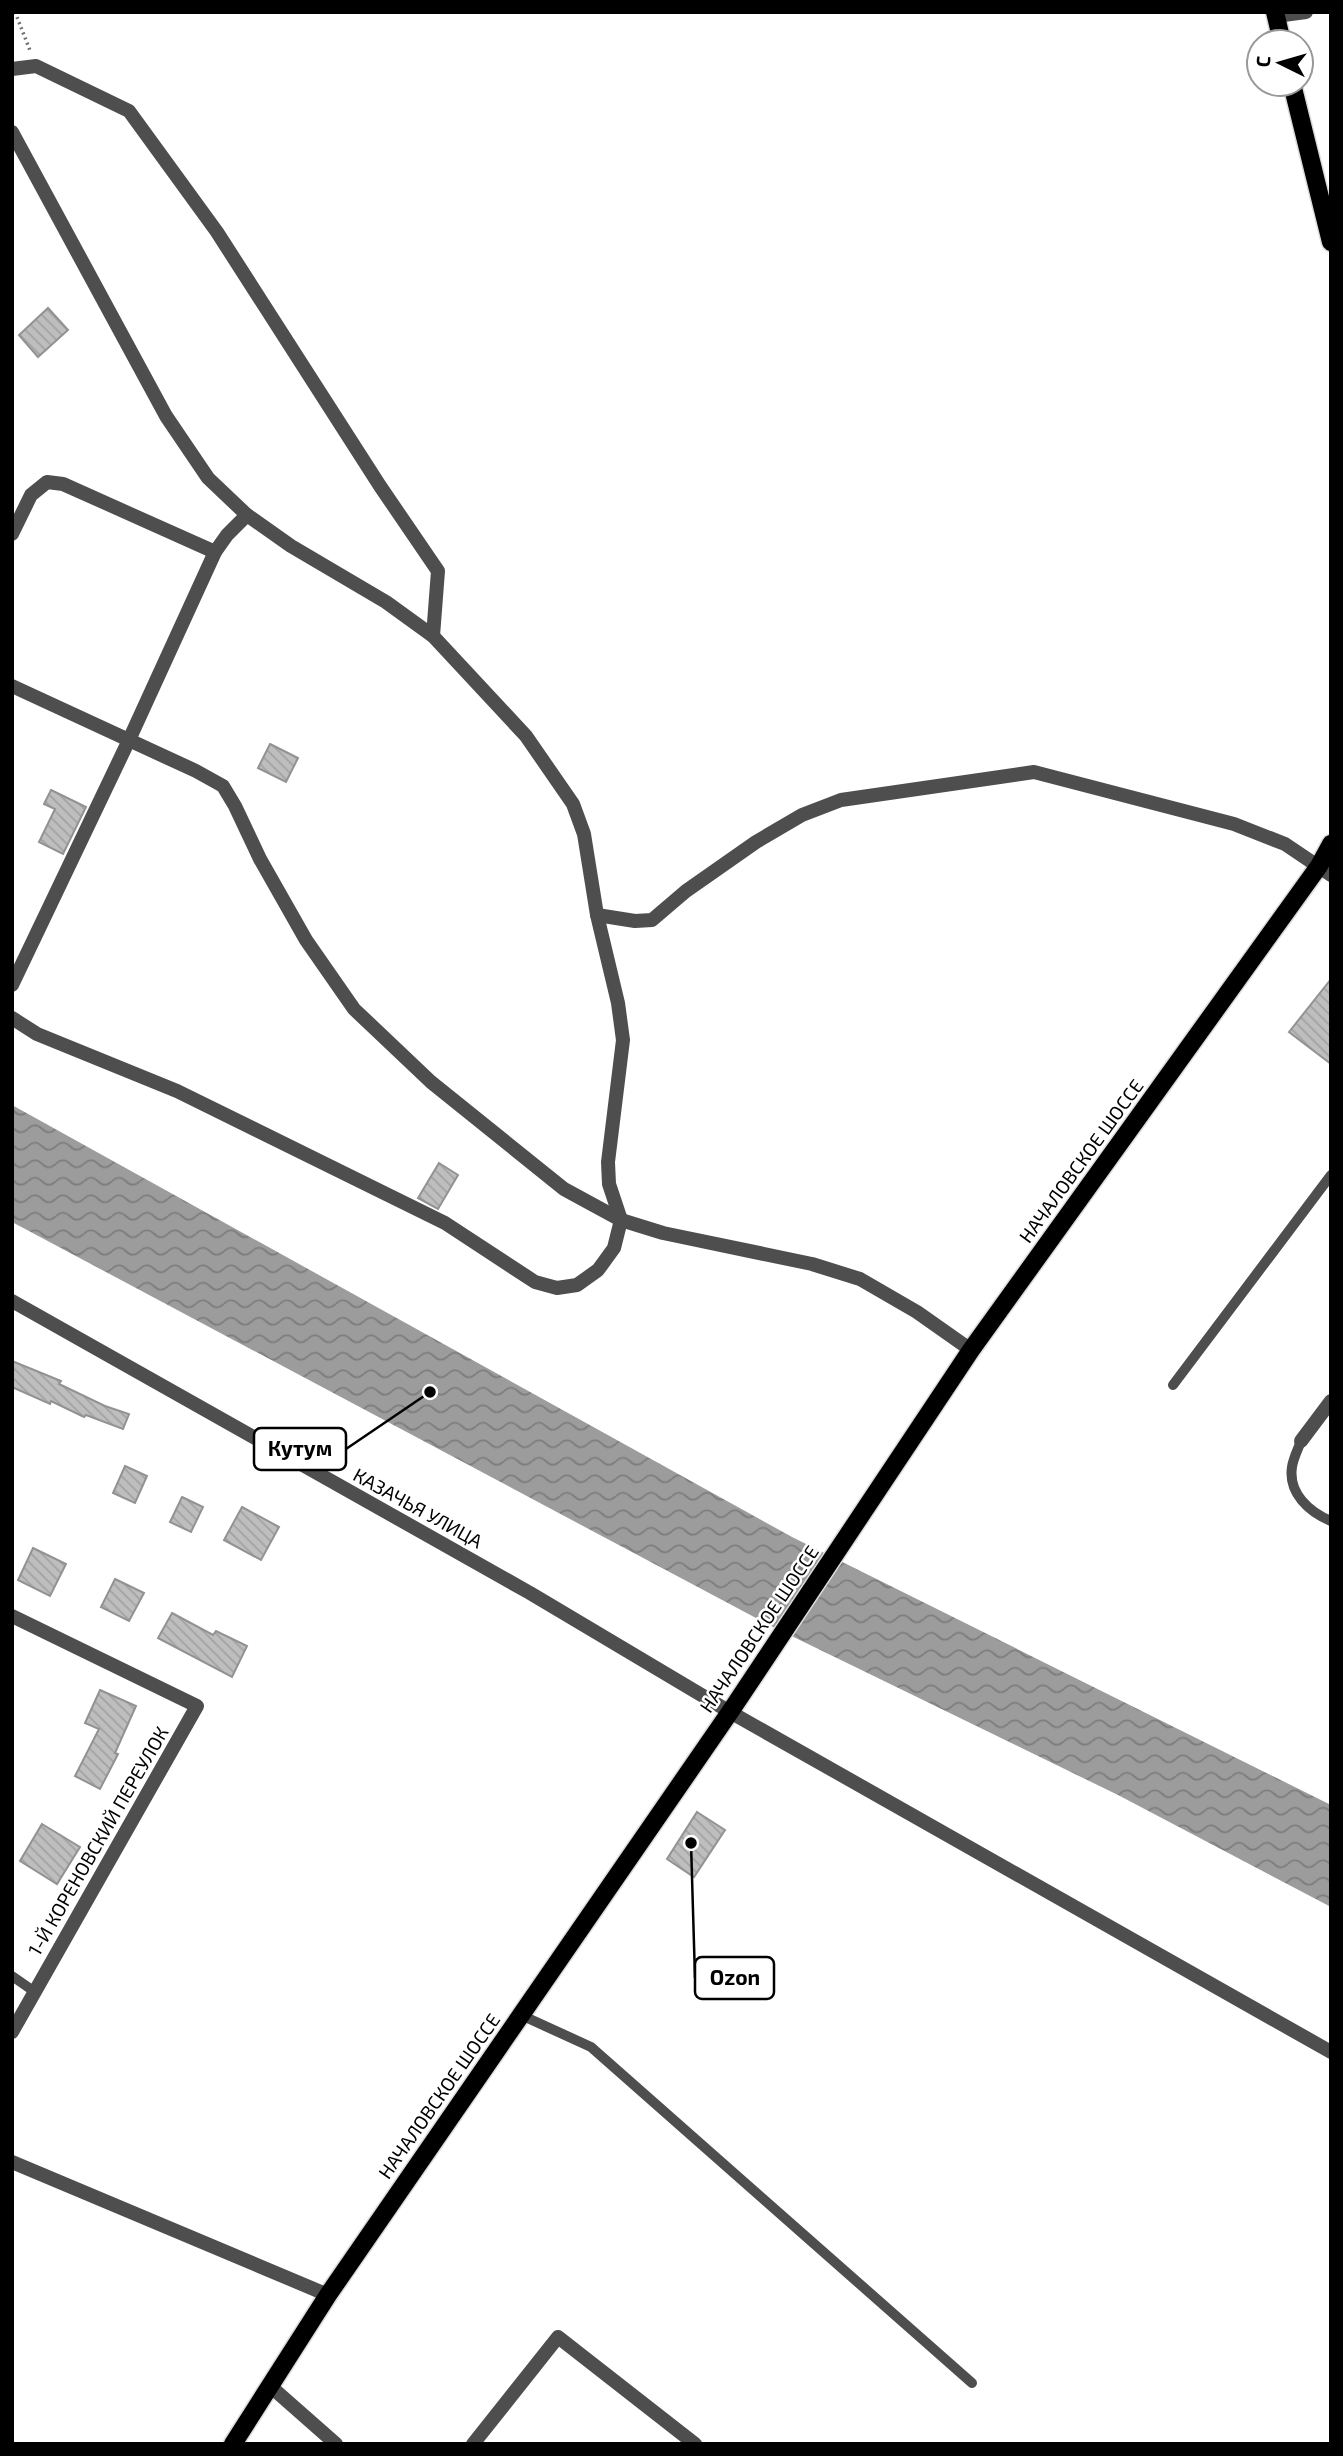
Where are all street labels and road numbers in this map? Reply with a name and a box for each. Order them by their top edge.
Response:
street label: НАЧАЛОВСКОЕ ШОССЕ [1014,1074,1148,1247]
street label: КАЗАЧЬЯ УЛИЦА [350,1463,487,1553]
street label: НАЧАЛОВСКОЕ ШОССЕ [694,1541,823,1717]
street label: 1-Й КОРЕНОВСКИЙ ПЕРЕУЛОК [22,1722,173,1959]
street label: НАЧАЛОВСКОЕ ШОССЕ [373,2009,504,2183]

